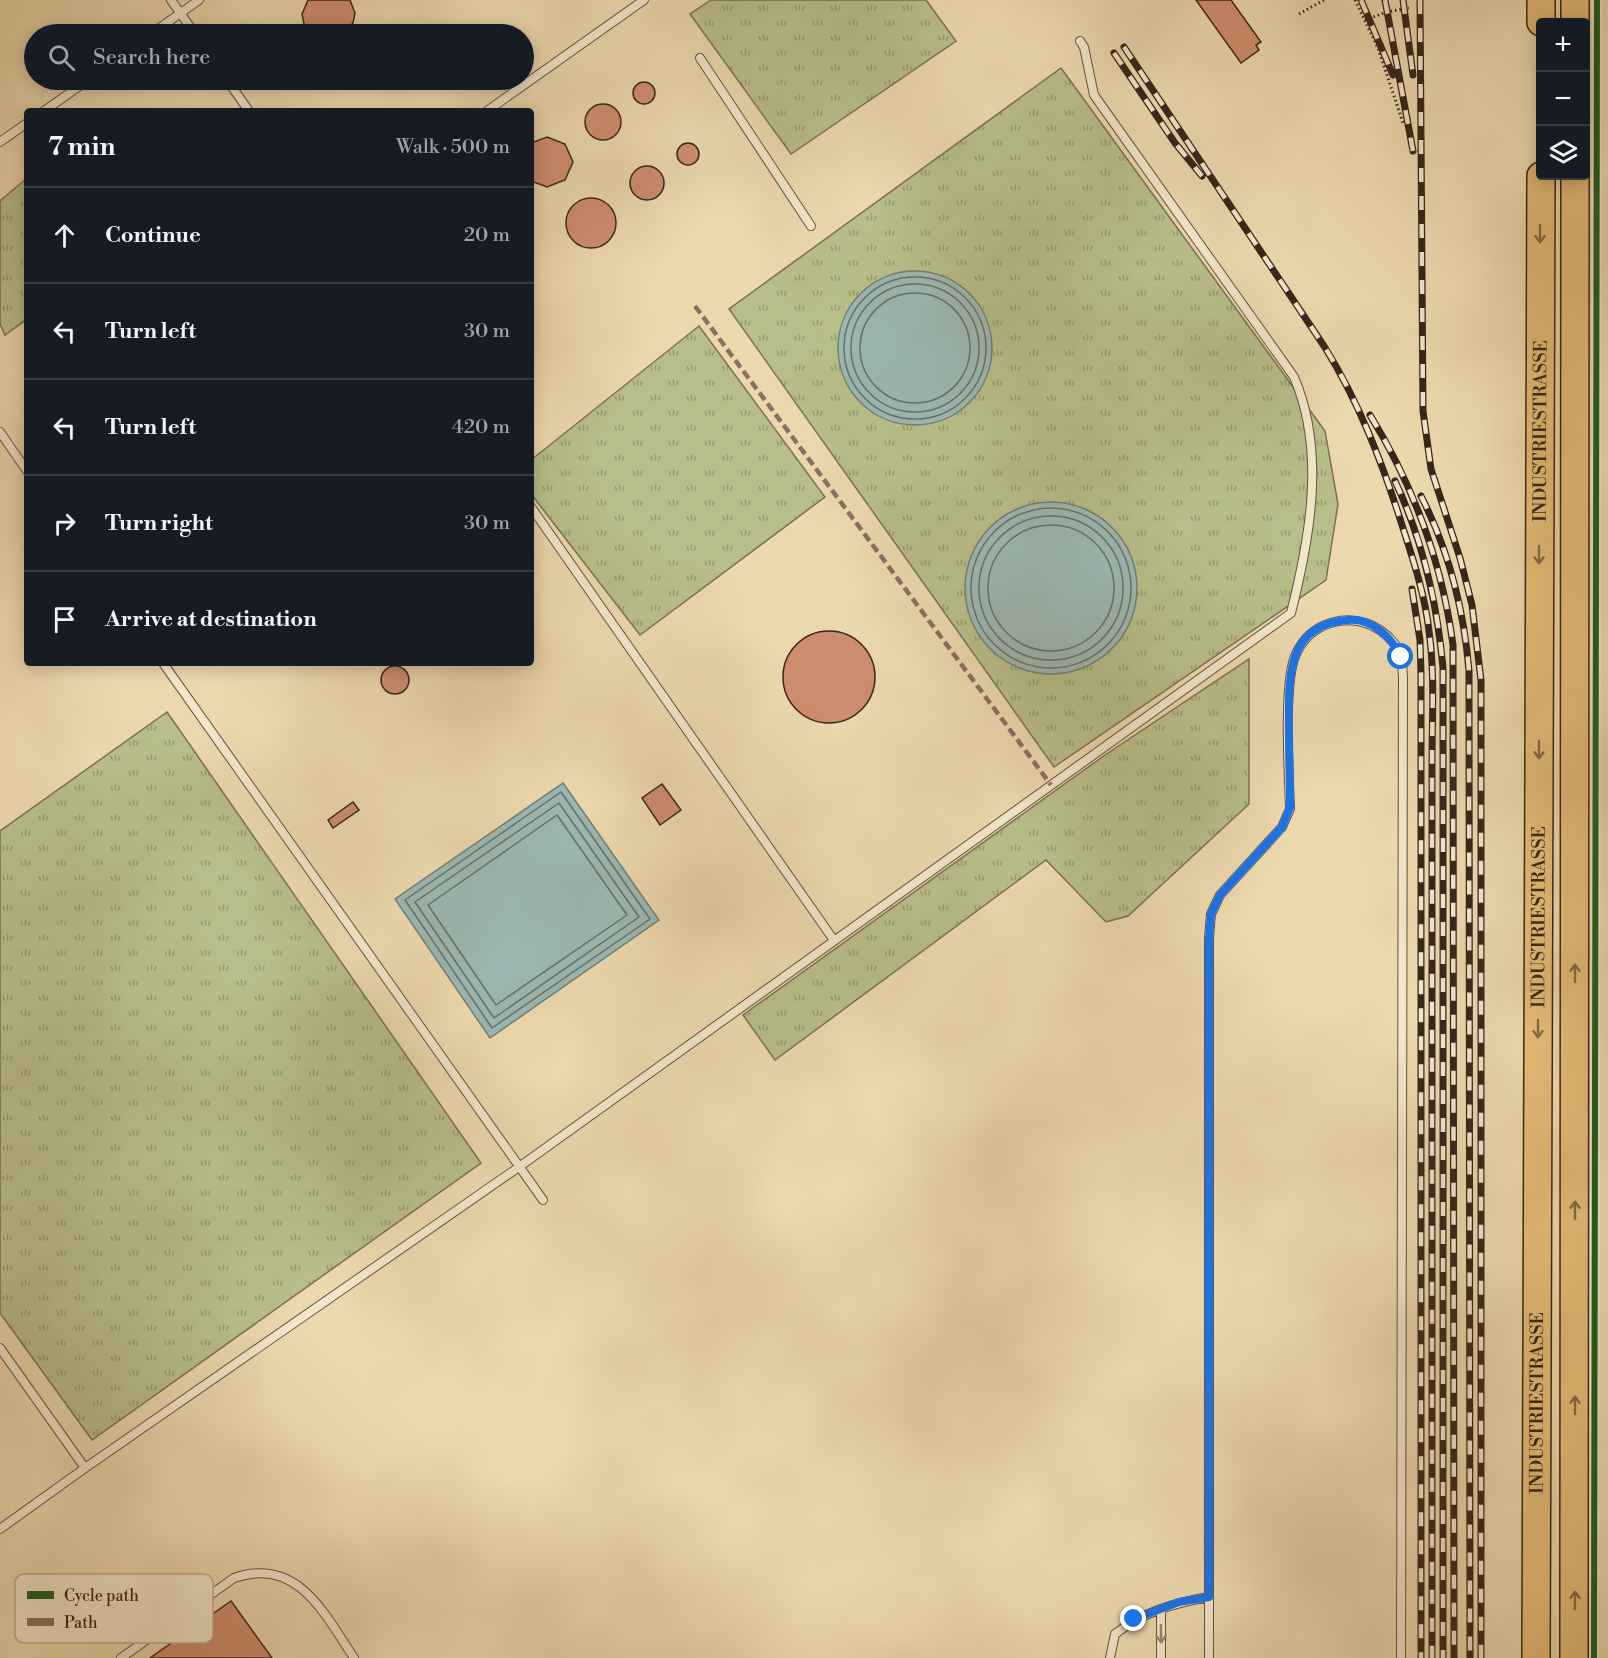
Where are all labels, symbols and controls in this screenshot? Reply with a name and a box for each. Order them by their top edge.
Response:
map controls [1536,18,1590,180]
button: + [1536,18,1590,72]
search box [24,24,534,90]
icon: search [45,41,78,74]
text: Search here [93,44,210,71]
button: − [1536,72,1590,126]
button: layers [1536,126,1590,180]
text: 7 min [48,131,115,163]
text: Walk · 500 m [396,135,510,160]
icon: ahead [48,219,81,252]
text: Continue [105,222,201,249]
text: 20 m [464,223,510,248]
one-way arrow [1534,223,1546,243]
icon: left [48,315,81,348]
text: Turn left [105,318,196,345]
text: 30 m [464,319,510,344]
street label: INDUSTRIESTRASSE [1529,340,1552,522]
icon: left [48,411,81,444]
text: Turn left [105,414,196,441]
text: 420 m [452,415,510,440]
icon: right [48,507,81,540]
text: Turn right [105,510,213,537]
text: 30 m [464,511,510,536]
one-way arrow [1534,544,1545,564]
icon: arrive [48,603,81,636]
text: Arrive at destination [105,606,317,633]
route start [1387,643,1413,669]
one-way arrow [1533,739,1545,759]
street label: INDUSTRIESTRASSE [1527,826,1551,1008]
one-way arrow [1569,963,1581,983]
one-way arrow [1532,1018,1544,1038]
one-way arrow [1569,1200,1581,1220]
street label: INDUSTRIESTRASSE [1526,1312,1549,1494]
one-way arrow [1569,1395,1581,1415]
legend [15,1574,213,1643]
text: Cycle path [64,1586,139,1606]
one-way arrow [1569,1590,1580,1610]
route end [1120,1605,1146,1631]
text: Path [64,1613,98,1633]
one-way arrow [1155,1623,1167,1643]

